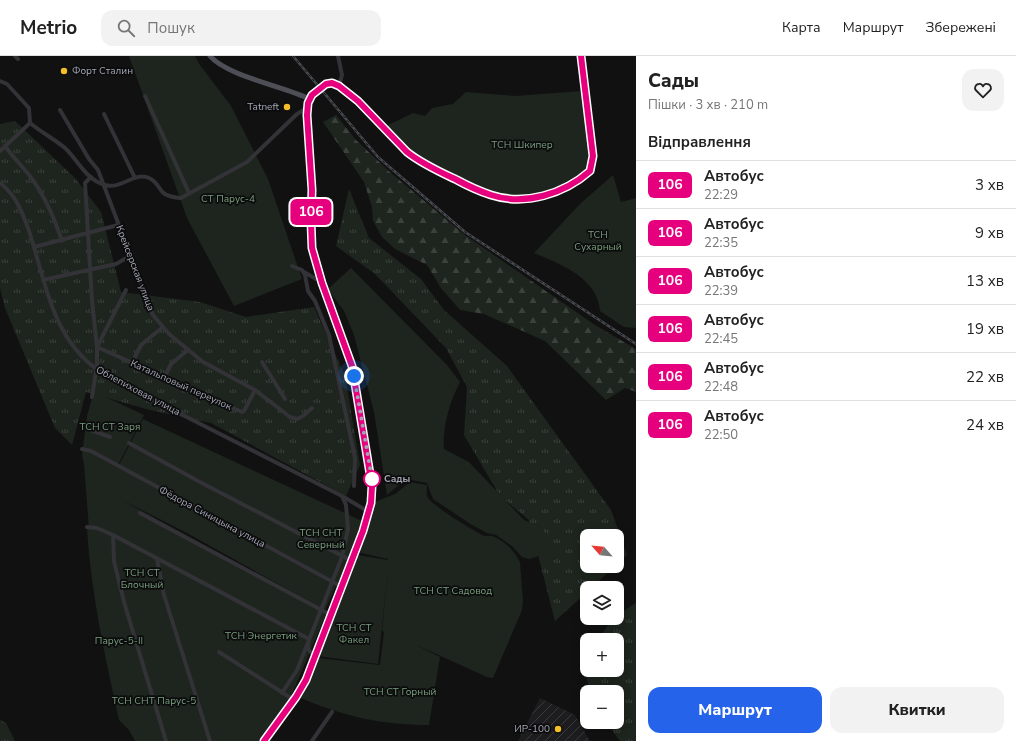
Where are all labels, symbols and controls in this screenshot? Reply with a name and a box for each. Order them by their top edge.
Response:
search box [101,10,381,46]
text: Metrio [20,15,77,41]
icon: search [115,17,137,39]
text: Пошук [147,18,195,38]
text: Карта [782,18,821,37]
text: Маршрут [843,18,903,37]
text: Збережені [925,18,996,37]
place label: Форт Сталин [72,64,133,78]
marker: Форт Сталин [59,66,69,76]
text: Сады [648,68,699,94]
button: heart [962,69,1004,111]
text: Пішки · 3 хв · 210 m [648,96,768,114]
place label: Tatneft [247,100,279,114]
marker: Tatneft [282,102,292,112]
text: Відправлення [648,132,751,152]
park label: ТСН Шкипер [491,138,553,152]
text: Автобус [704,166,764,186]
text: 106 [657,175,683,194]
text: 3 хв [975,175,1004,195]
text: 22:29 [704,186,738,204]
park label: СТ Парус-4 [201,192,255,206]
line badge: 106 [288,199,334,225]
text: 106 [298,202,324,221]
text: Автобус [704,214,764,234]
street label: Крейсерская улица [112,223,158,313]
text: 106 [657,223,683,242]
text: 9 хв [975,223,1004,243]
park label: ТСН Сухарный [574,228,622,254]
text: 22:35 [704,234,738,252]
text: Автобус [704,262,764,282]
text: 106 [657,271,683,290]
text: 13 хв [966,271,1004,291]
text: 22:39 [704,282,738,300]
text: Автобус [704,310,764,330]
text: 106 [657,319,683,338]
text: 19 хв [966,319,1004,339]
text: 22:45 [704,330,738,348]
street label: Катальповый переулок [128,356,235,414]
text: Автобус [704,358,764,378]
street label: Облепиховая улица [93,363,183,419]
your location [344,366,364,386]
text: 106 [657,367,683,386]
text: 22 хв [966,367,1004,387]
text: 22:48 [704,378,738,396]
text: Автобус [704,406,764,426]
text: 106 [657,415,683,434]
text: 24 хв [966,415,1004,435]
park label: ТСН СТ Заря [80,420,140,434]
text: 22:50 [704,426,738,444]
marker: Сады [363,470,381,488]
place label: Сады [384,472,410,486]
street label: Фёдора Синицына улица [156,483,268,551]
park label: ТСН СНТ Северный [297,526,345,552]
north arrow [580,529,624,573]
map controls [580,529,624,729]
park label: ТСН СТ Блочный [121,566,163,592]
button: layers [580,581,624,625]
park label: ТСН СТ Садовод [414,584,492,598]
park label: ТСН СТ Факел [336,621,372,647]
park label: ТСН Энергетик [225,629,298,643]
button: + [580,633,624,677]
park label: Парус-5-II [95,634,143,648]
park label: ТСН СТ Горный [364,685,436,699]
button: − [580,685,624,729]
button: Маршрут [648,687,822,733]
button: Квитки [830,687,1004,733]
park label: ТСН СНТ Парус-5 [112,694,196,708]
place label: ИР-100 [514,722,550,736]
marker: ИР-100 [553,724,563,734]

